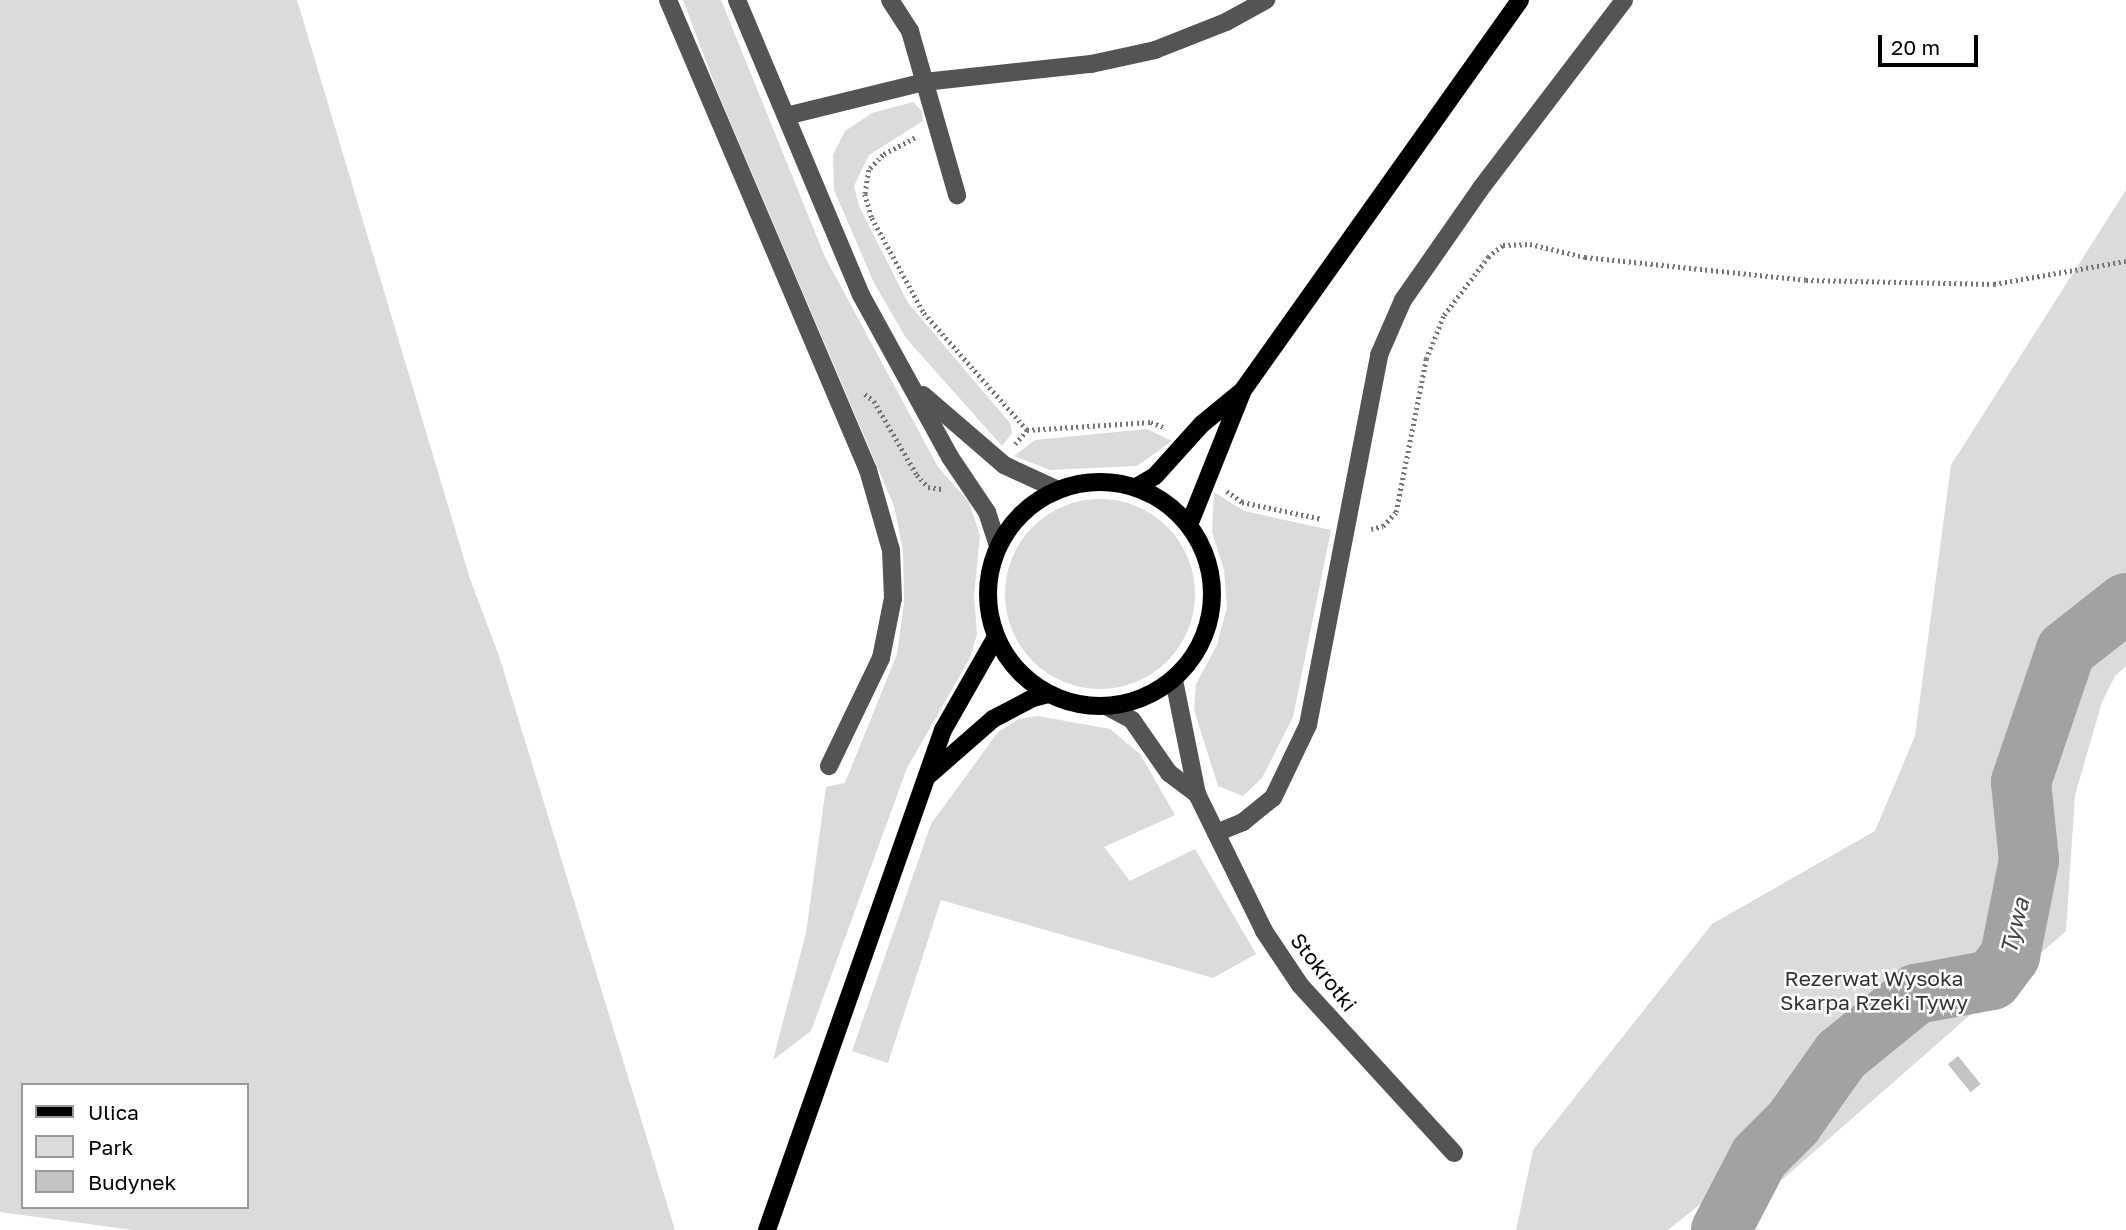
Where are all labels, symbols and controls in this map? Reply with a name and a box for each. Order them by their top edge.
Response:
scale bar [1881,21,1981,65]
text: 20 m [1891,34,1940,60]
water label: Tywa [1994,895,2034,957]
street label: Stokrotki [1286,928,1362,1016]
park label: Rezerwat Wysoka Skarpa Rzeki Tywy [1780,965,1968,1015]
legend [21,1083,248,1209]
text: Ulica [88,1099,139,1125]
text: Park [88,1134,133,1160]
text: Budynek [88,1169,176,1195]

